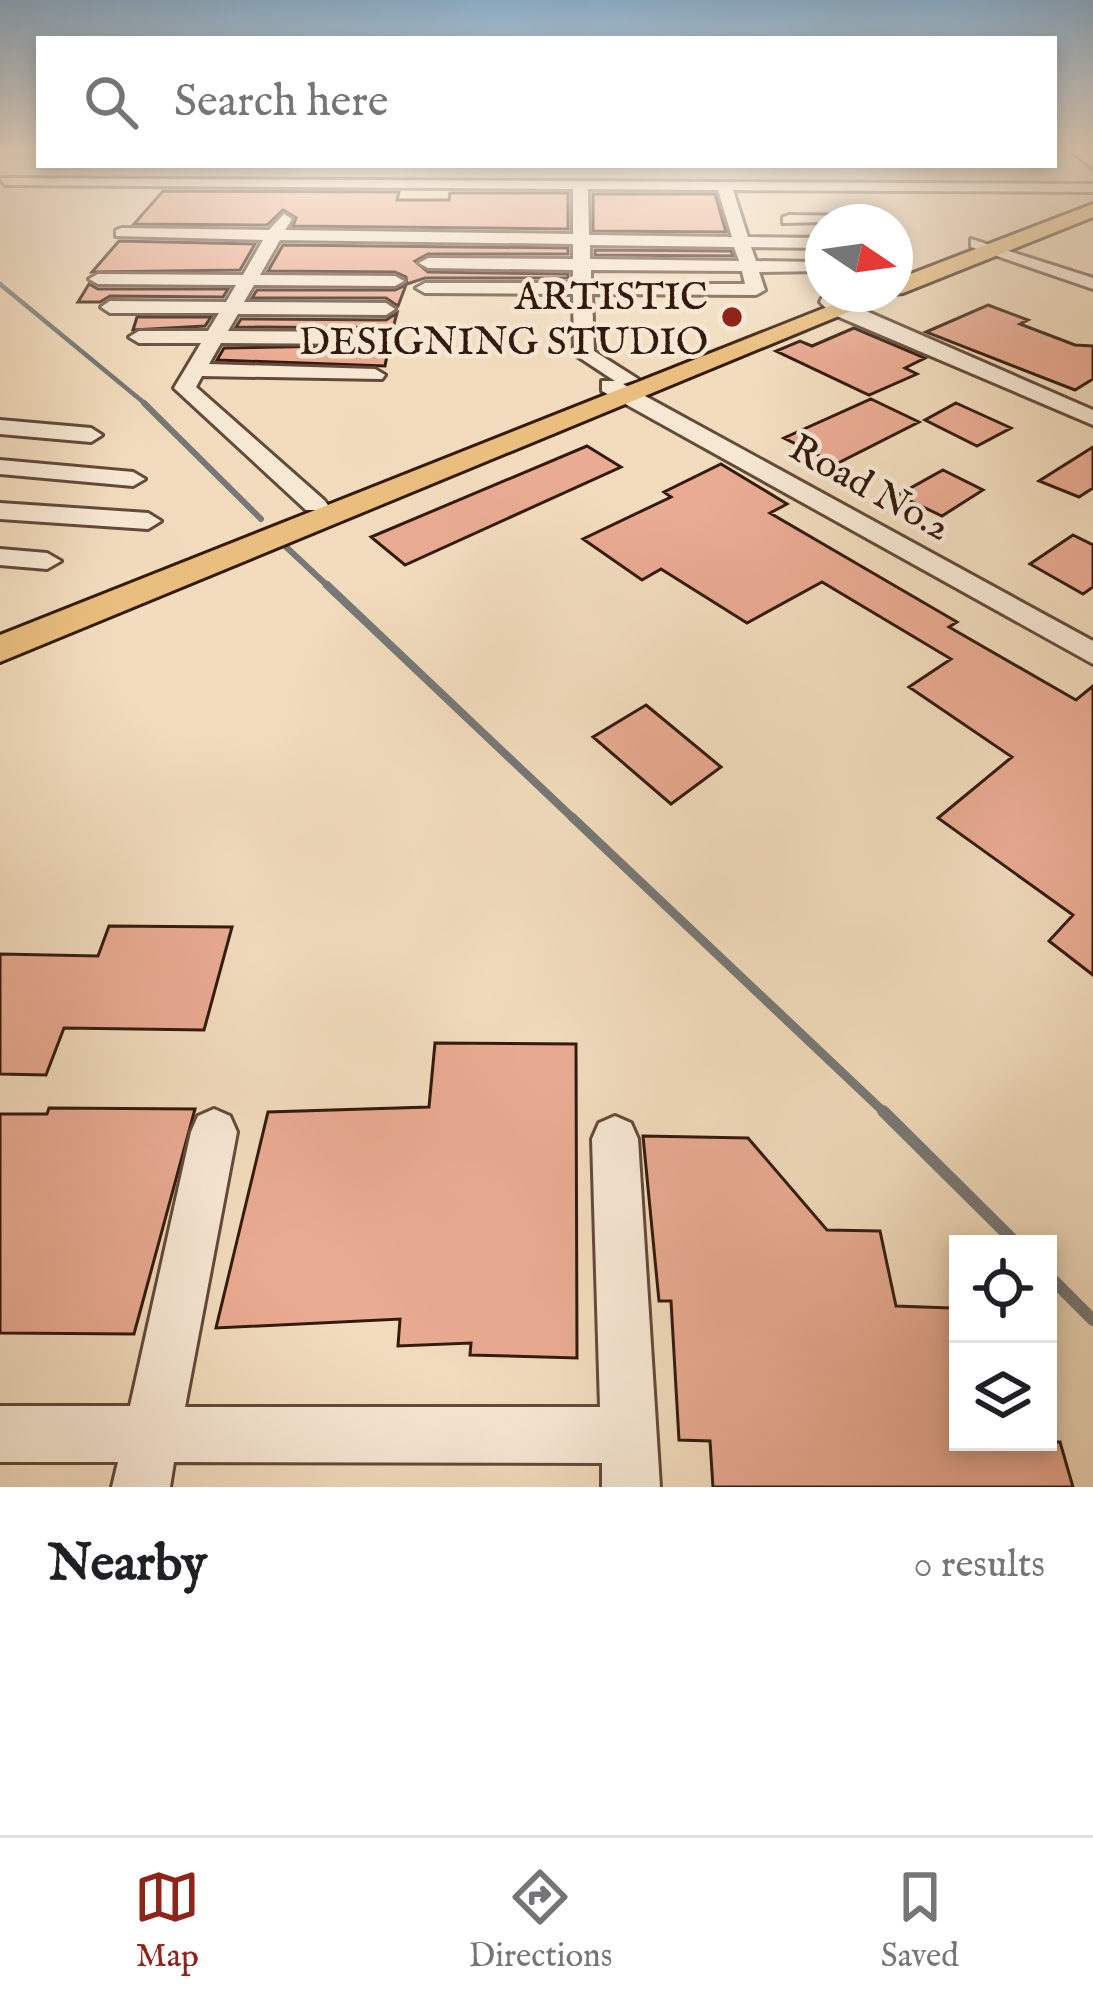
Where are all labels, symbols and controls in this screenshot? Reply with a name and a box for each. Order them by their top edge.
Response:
search box [36,36,1057,168]
icon: search [78,69,144,135]
text: Search here [174,74,388,131]
north arrow [805,204,913,312]
place label: ARTISTIC DESIGNING STUDIO [299,274,708,368]
marker: ARTISTIC DESIGNING STUDIO [719,304,745,330]
street label: Road No.2 [780,425,959,553]
map controls [949,1235,1057,1451]
button: locate [949,1235,1057,1343]
button: layers [949,1343,1057,1451]
text: Nearby [48,1533,207,1598]
text: 0 results [913,1541,1045,1590]
tab: Map [134,1864,200,1978]
tab: Directions [469,1864,612,1978]
tab: Saved [881,1864,959,1978]

